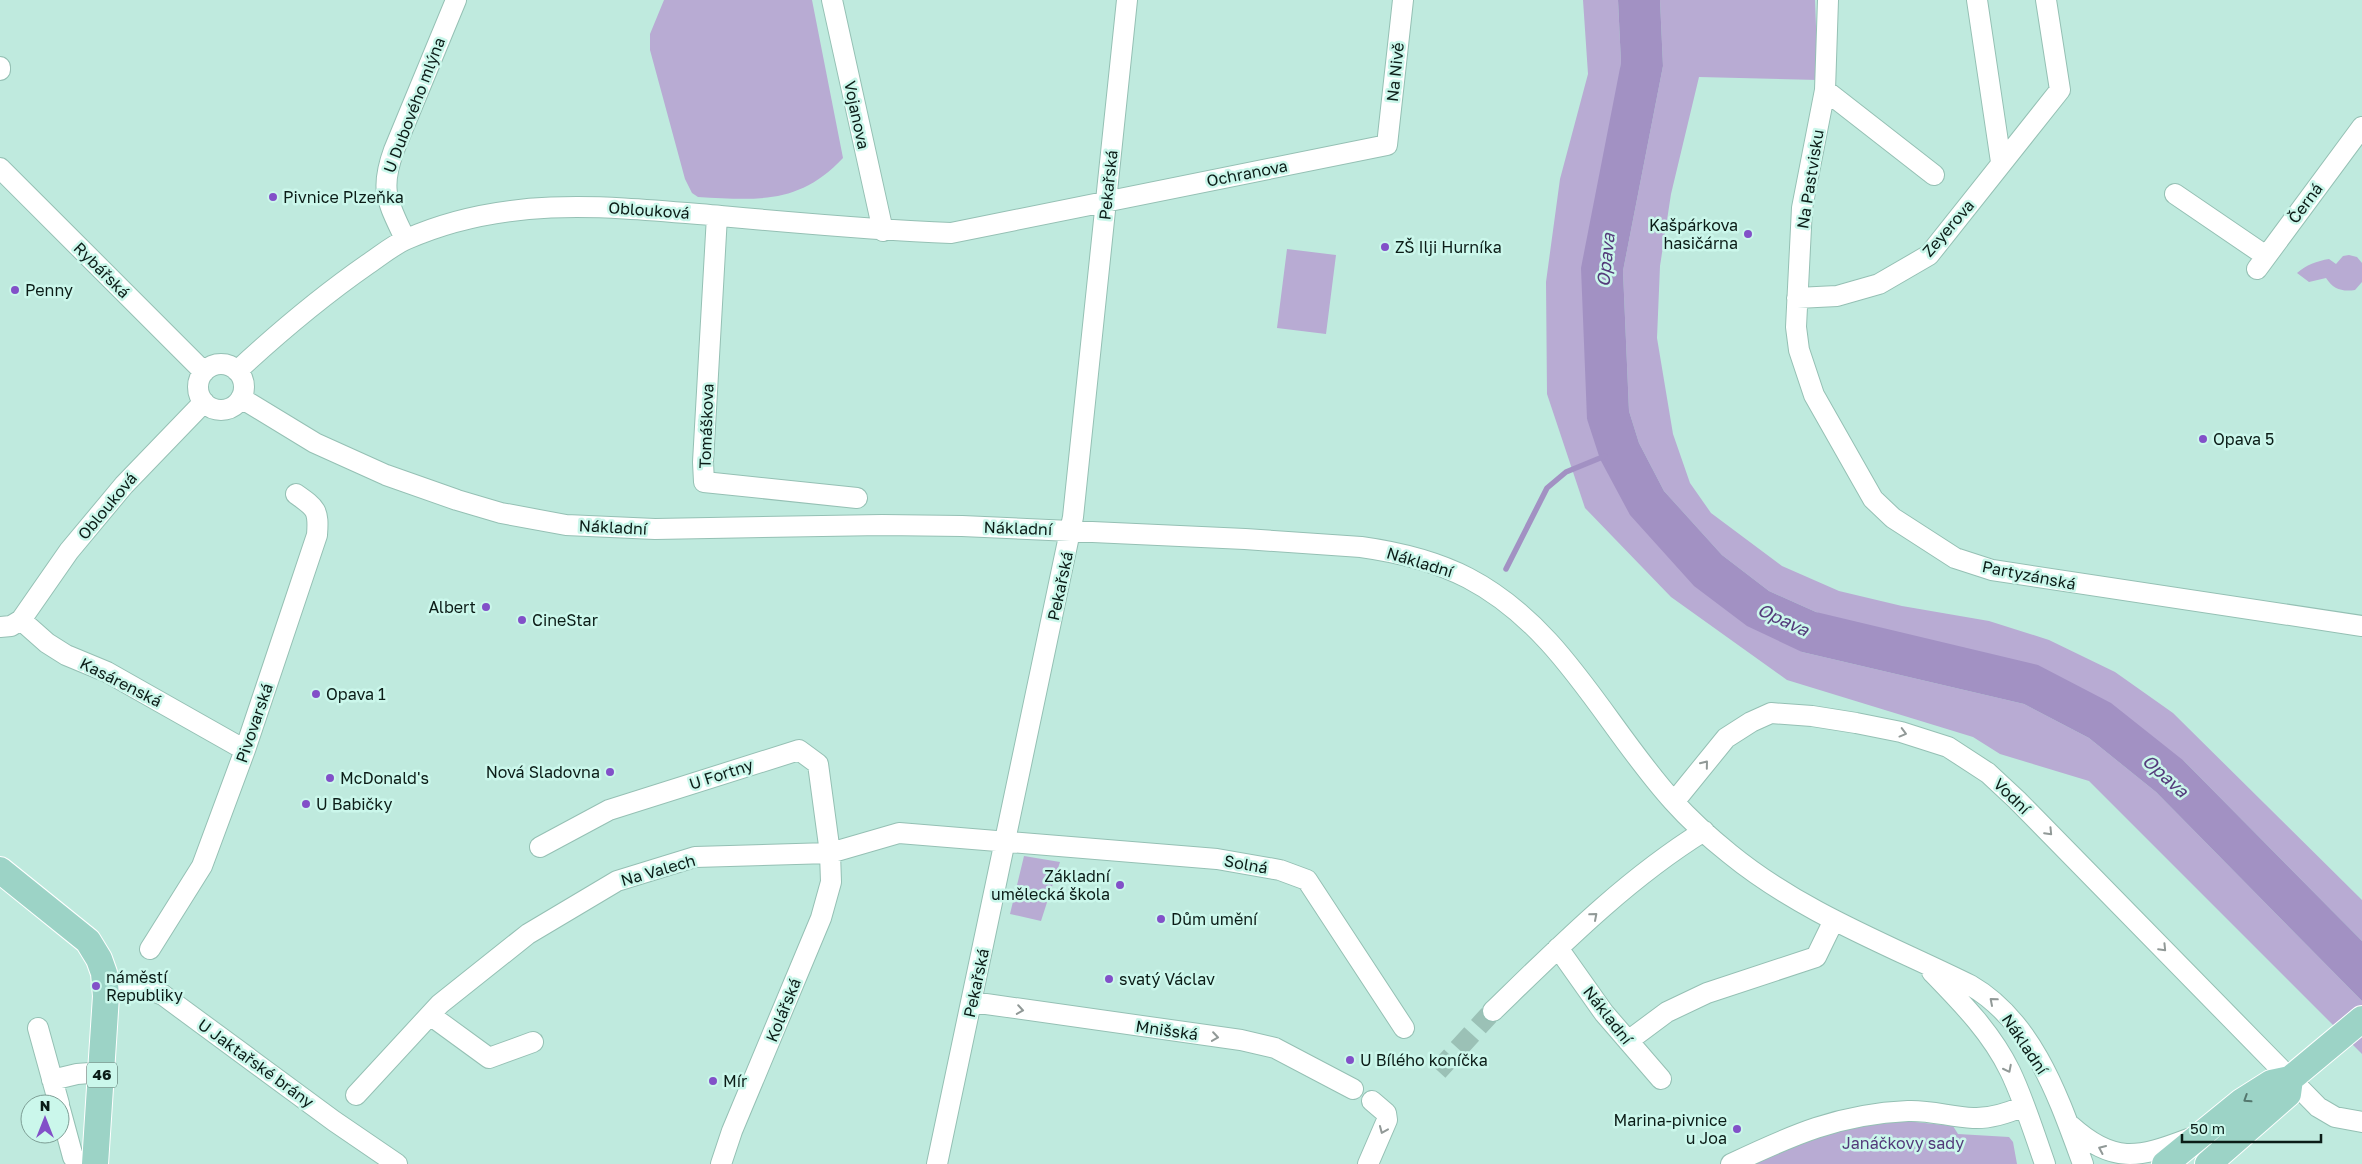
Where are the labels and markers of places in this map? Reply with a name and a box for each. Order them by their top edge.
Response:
place label: Pivnice Plzeňka [283,187,404,207]
marker: Pivnice Plzeňka [267,191,279,203]
place label: Kašpárkova hasičárna [1649,215,1738,253]
marker: Kašpárkova hasičárna [1742,228,1754,240]
place label: ZŠ Ilji Hurníka [1395,237,1502,257]
marker: ZŠ Ilji Hurníka [1379,241,1391,253]
place label: Penny [25,280,73,300]
marker: Penny [9,284,21,296]
place label: Opava 5 [2213,429,2274,449]
marker: Opava 5 [2197,433,2209,445]
place label: Albert [428,597,476,617]
marker: Albert [480,601,492,613]
place label: CineStar [532,610,598,630]
marker: CineStar [516,614,528,626]
place label: Opava 1 [326,684,386,704]
marker: Opava 1 [310,688,322,700]
place label: Nová Sladovna [486,762,600,782]
marker: Nová Sladovna [604,766,616,778]
place label: McDonald's [340,768,429,788]
marker: McDonald's [324,772,336,784]
place label: U Babičky [316,794,392,814]
marker: U Babičky [300,798,312,810]
place label: Základní umělecká škola [991,866,1112,904]
marker: Základní umělecká škola [1114,879,1126,891]
place label: Dům umění [1171,909,1259,929]
marker: Dům umění [1155,913,1167,925]
place label: náměstí Republiky [106,967,183,1005]
place label: svatý Václav [1119,969,1215,989]
marker: svatý Václav [1103,973,1115,985]
marker: náměstí Republiky [90,980,102,992]
place label: U Bílého koníčka [1360,1050,1488,1070]
marker: U Bílého koníčka [1344,1054,1356,1066]
place label: Mír [723,1071,747,1091]
marker: Mír [707,1075,719,1087]
place label: Marina-pivnice u Joa [1613,1110,1727,1148]
marker: Marina-pivnice u Joa [1731,1123,1743,1135]

